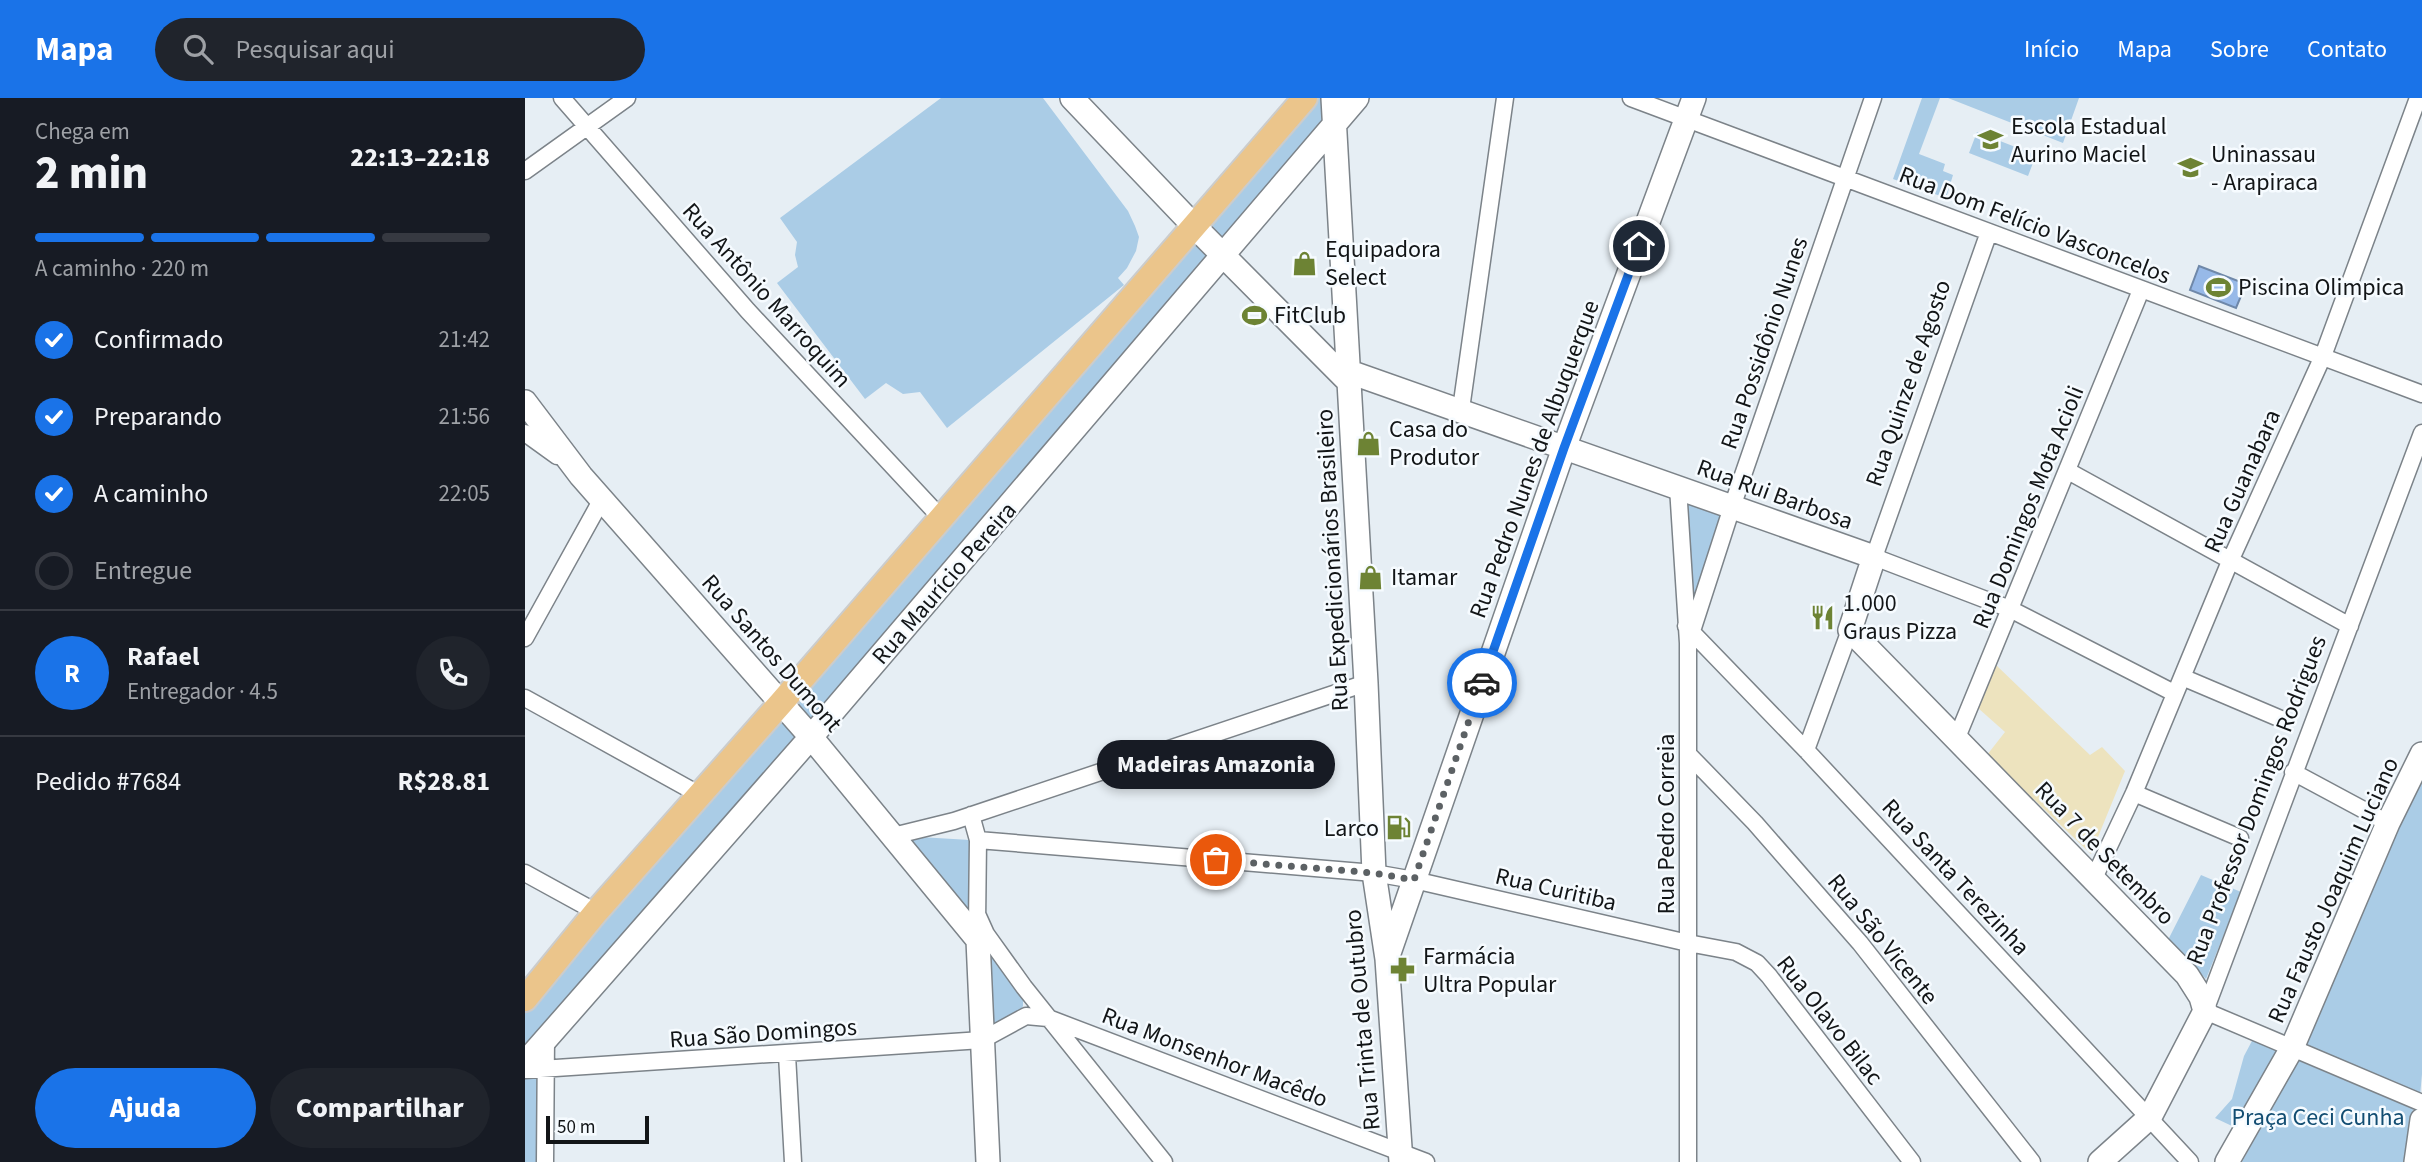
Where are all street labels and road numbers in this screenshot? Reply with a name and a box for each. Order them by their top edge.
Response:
street label: Rua Dom Felício Vasconcelos [1894,157,2176,293]
street label: Rua Antônio Marroquim [674,195,859,396]
street label: Rua Possidônio Nunes [1712,232,1817,454]
street label: Rua Quinze de Agosto [1857,275,1960,491]
street label: Rua Pedro Nunes de Albuquerque [1461,295,1608,623]
street label: Rua Domingos Mota Acioli [1964,380,2093,634]
street label: Rua Guanabara [2195,404,2290,559]
street label: Rua Expedicionários Brasileiro [1307,408,1358,712]
street label: Rua Rui Barbosa [1692,450,1858,539]
street label: Rua Maurício Pereira [864,494,1025,672]
street label: Rua Santos Dumont [693,567,850,740]
street label: Rua Professor Domingos Rodrigues [2177,630,2336,970]
street label: Rua Pedro Correia [1649,734,1684,914]
street label: Rua Fausto Joaquim Luciano [2259,752,2408,1029]
street label: Rua 7 de Setembro [2026,773,2183,933]
street label: Rua Santa Terezinha [1873,791,2038,964]
street label: Rua Curitiba [1492,859,1620,920]
street label: Rua São Vicente [1819,866,1946,1012]
street label: Rua Trinta de Outubro [1335,908,1390,1132]
street label: Rua Olavo Bilac [1768,948,1891,1093]
street label: Rua Monsenhor Macêdo [1097,998,1333,1117]
street label: Rua São Domingos [668,1009,858,1058]

